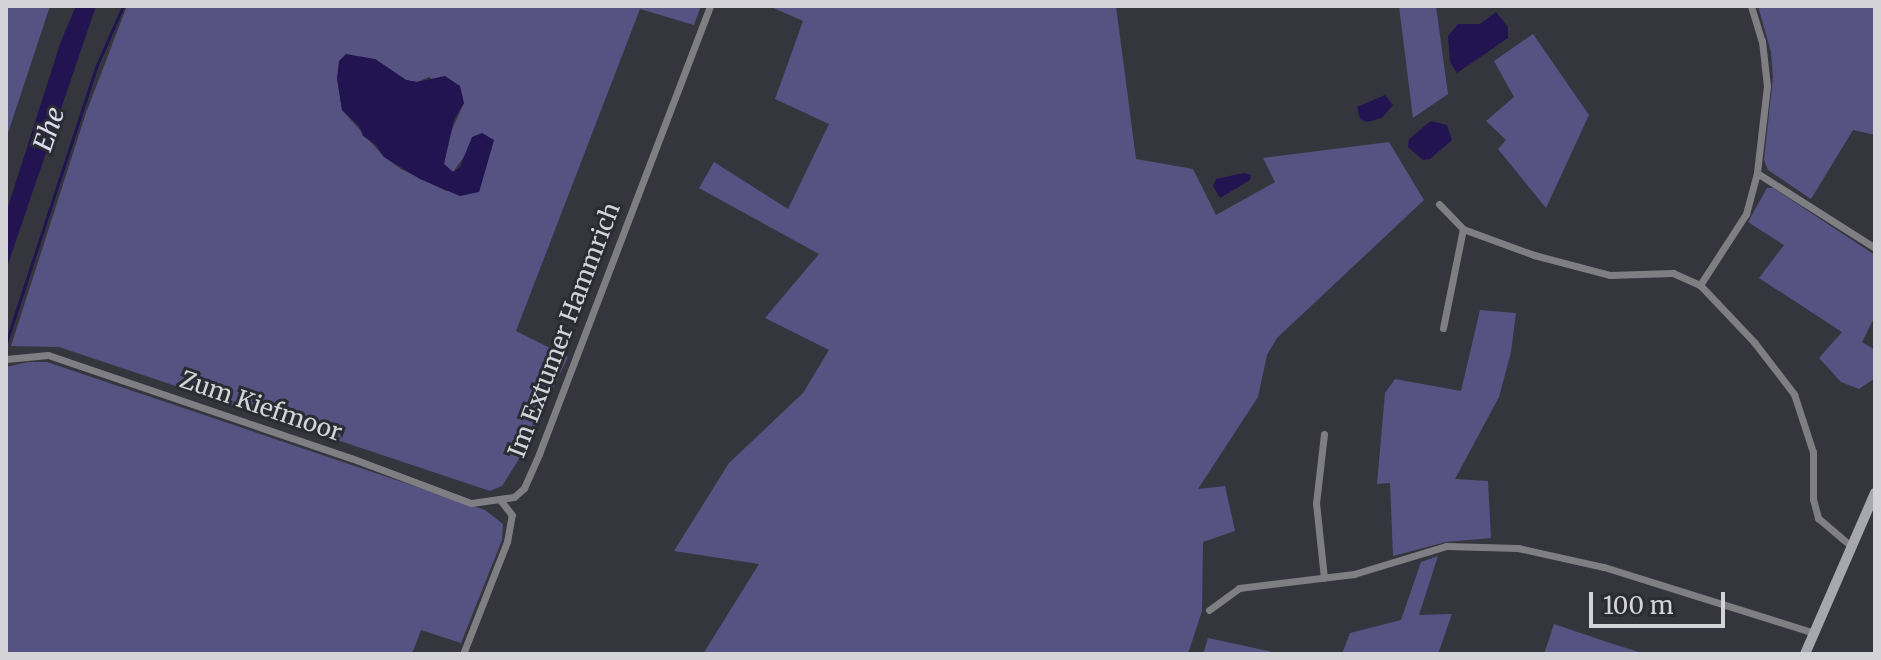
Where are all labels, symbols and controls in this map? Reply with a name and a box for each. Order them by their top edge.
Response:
water label: Ehe [27,103,71,155]
street label: Im Extumer Hammrich [502,199,626,461]
street label: Zum Kiefmoor [176,365,346,447]
scale bar [1593,576,1729,626]
text: 100 m [1603,590,1673,621]

